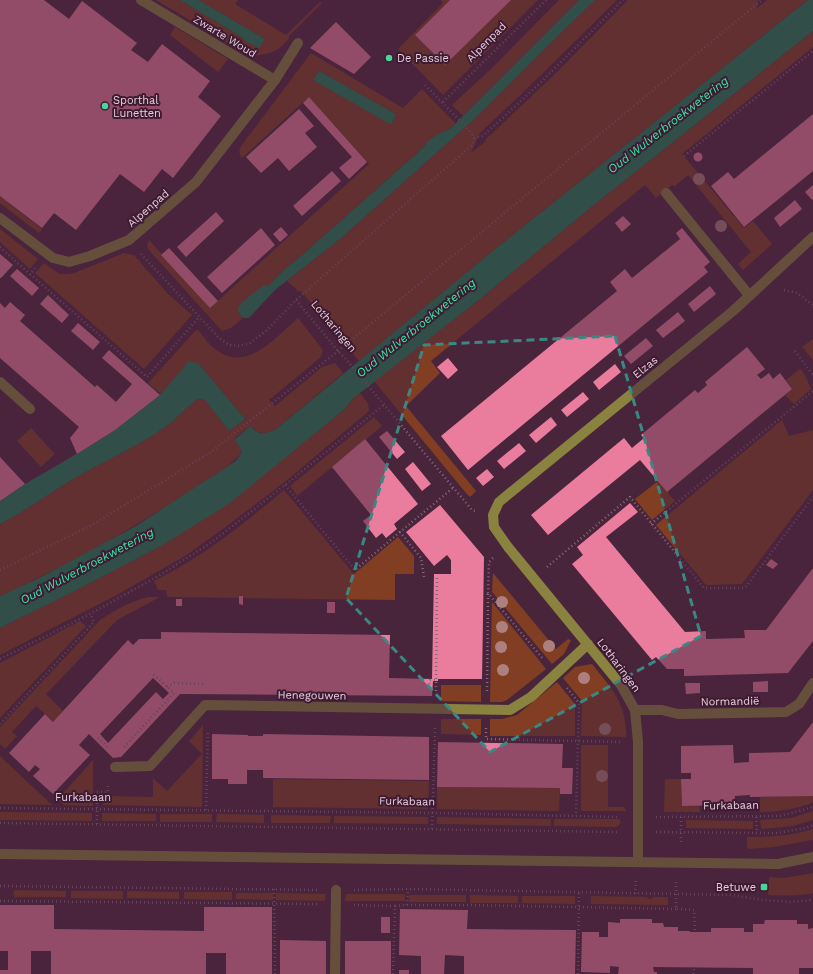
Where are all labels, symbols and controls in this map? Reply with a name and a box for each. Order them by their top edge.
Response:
street label: Zwarte Woud [191,13,259,60]
street label: Alpenpad [464,20,509,65]
place label: De Passie [397,52,449,65]
marker: De Passie [384,53,394,63]
water label: Oud Wulverbroekwetering [605,74,731,176]
place label: Sporthal Lunetten [113,94,161,120]
marker: Sporthal Lunetten [100,101,110,111]
street label: Alpenpad [125,187,172,230]
water label: Oud Wulverbroekwetering [354,276,478,380]
street label: Lotharingen [308,298,359,355]
street label: Elzas [630,353,661,381]
water label: Oud Wulverbroekwetering [18,525,156,607]
street label: Lotharingen [594,636,643,695]
street label: Henegouwen [277,688,347,703]
street label: Normandië [701,694,760,709]
street label: Furkabaan [55,791,111,804]
street label: Furkabaan [379,795,435,808]
street label: Furkabaan [703,799,759,812]
place label: Betuwe [716,881,756,894]
marker: Betuwe [759,882,769,892]

